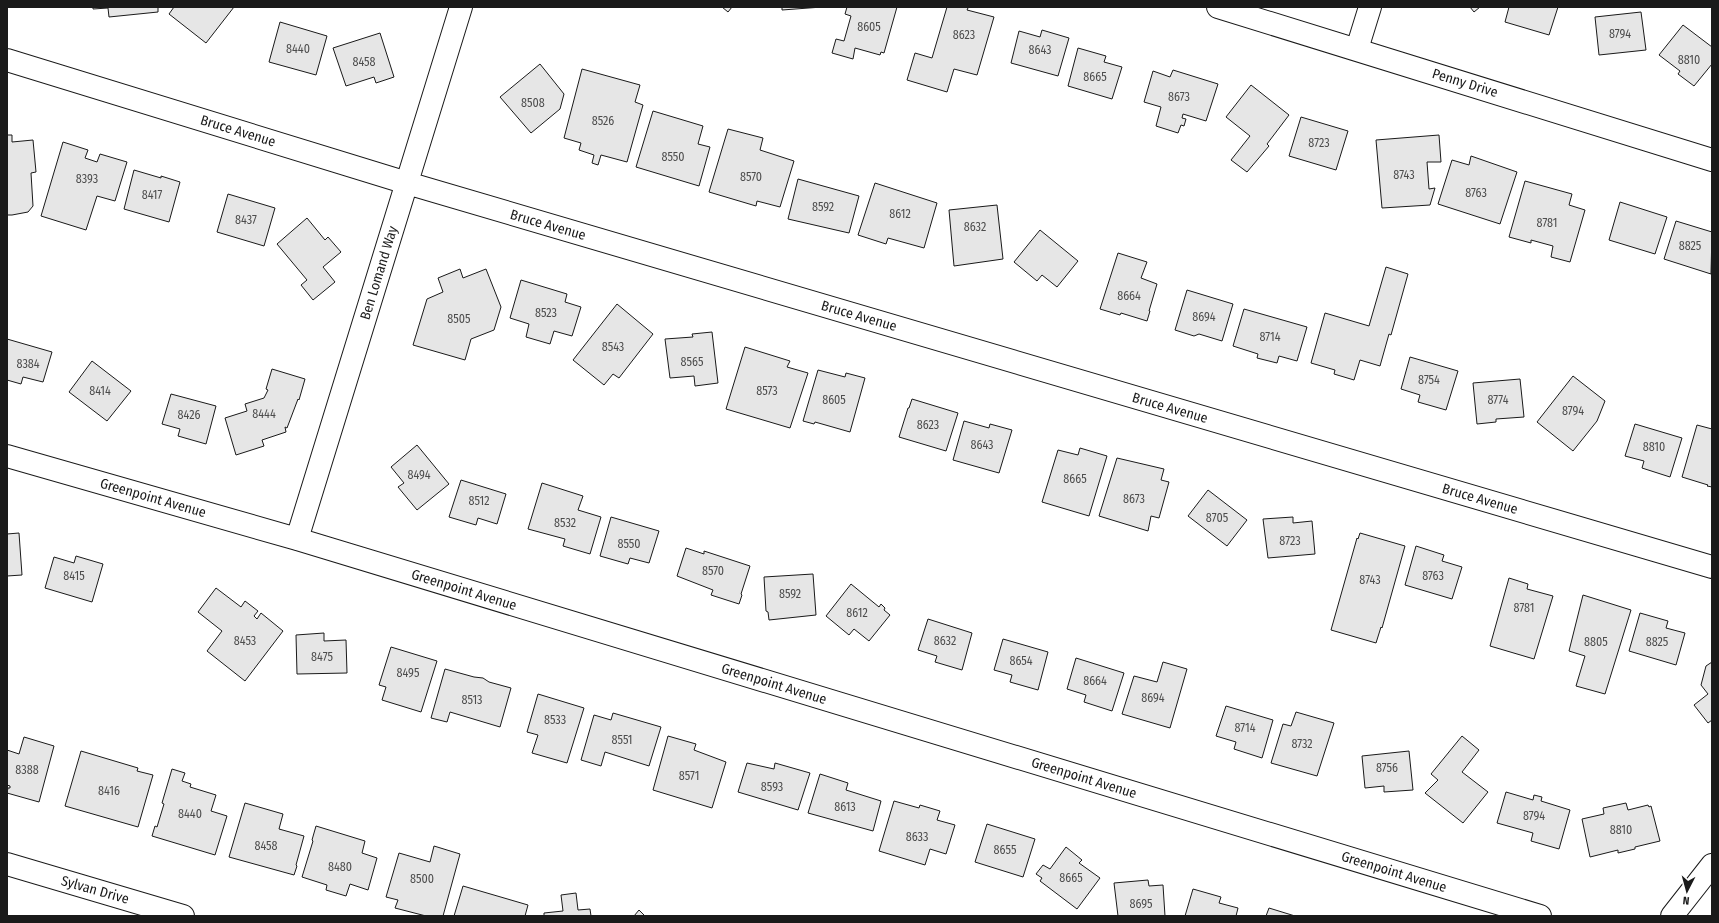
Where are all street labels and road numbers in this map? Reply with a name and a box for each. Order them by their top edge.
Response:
street label: Penny Drive [1430,65,1500,101]
street label: Bruce Avenue [198,111,278,151]
street label: Bruce Avenue [508,206,588,244]
street label: Ben Lomand Way [357,223,402,322]
street label: Bruce Avenue [819,297,899,335]
street label: Bruce Avenue [1130,389,1210,427]
street label: Greenpoint Avenue [98,475,208,521]
street label: Bruce Avenue [1440,480,1520,518]
street label: Greenpoint Avenue [409,566,519,614]
street label: Greenpoint Avenue [719,660,829,708]
street label: Greenpoint Avenue [1029,754,1139,802]
street label: Greenpoint Avenue [1339,848,1449,896]
street label: Sylvan Drive [59,872,131,908]

